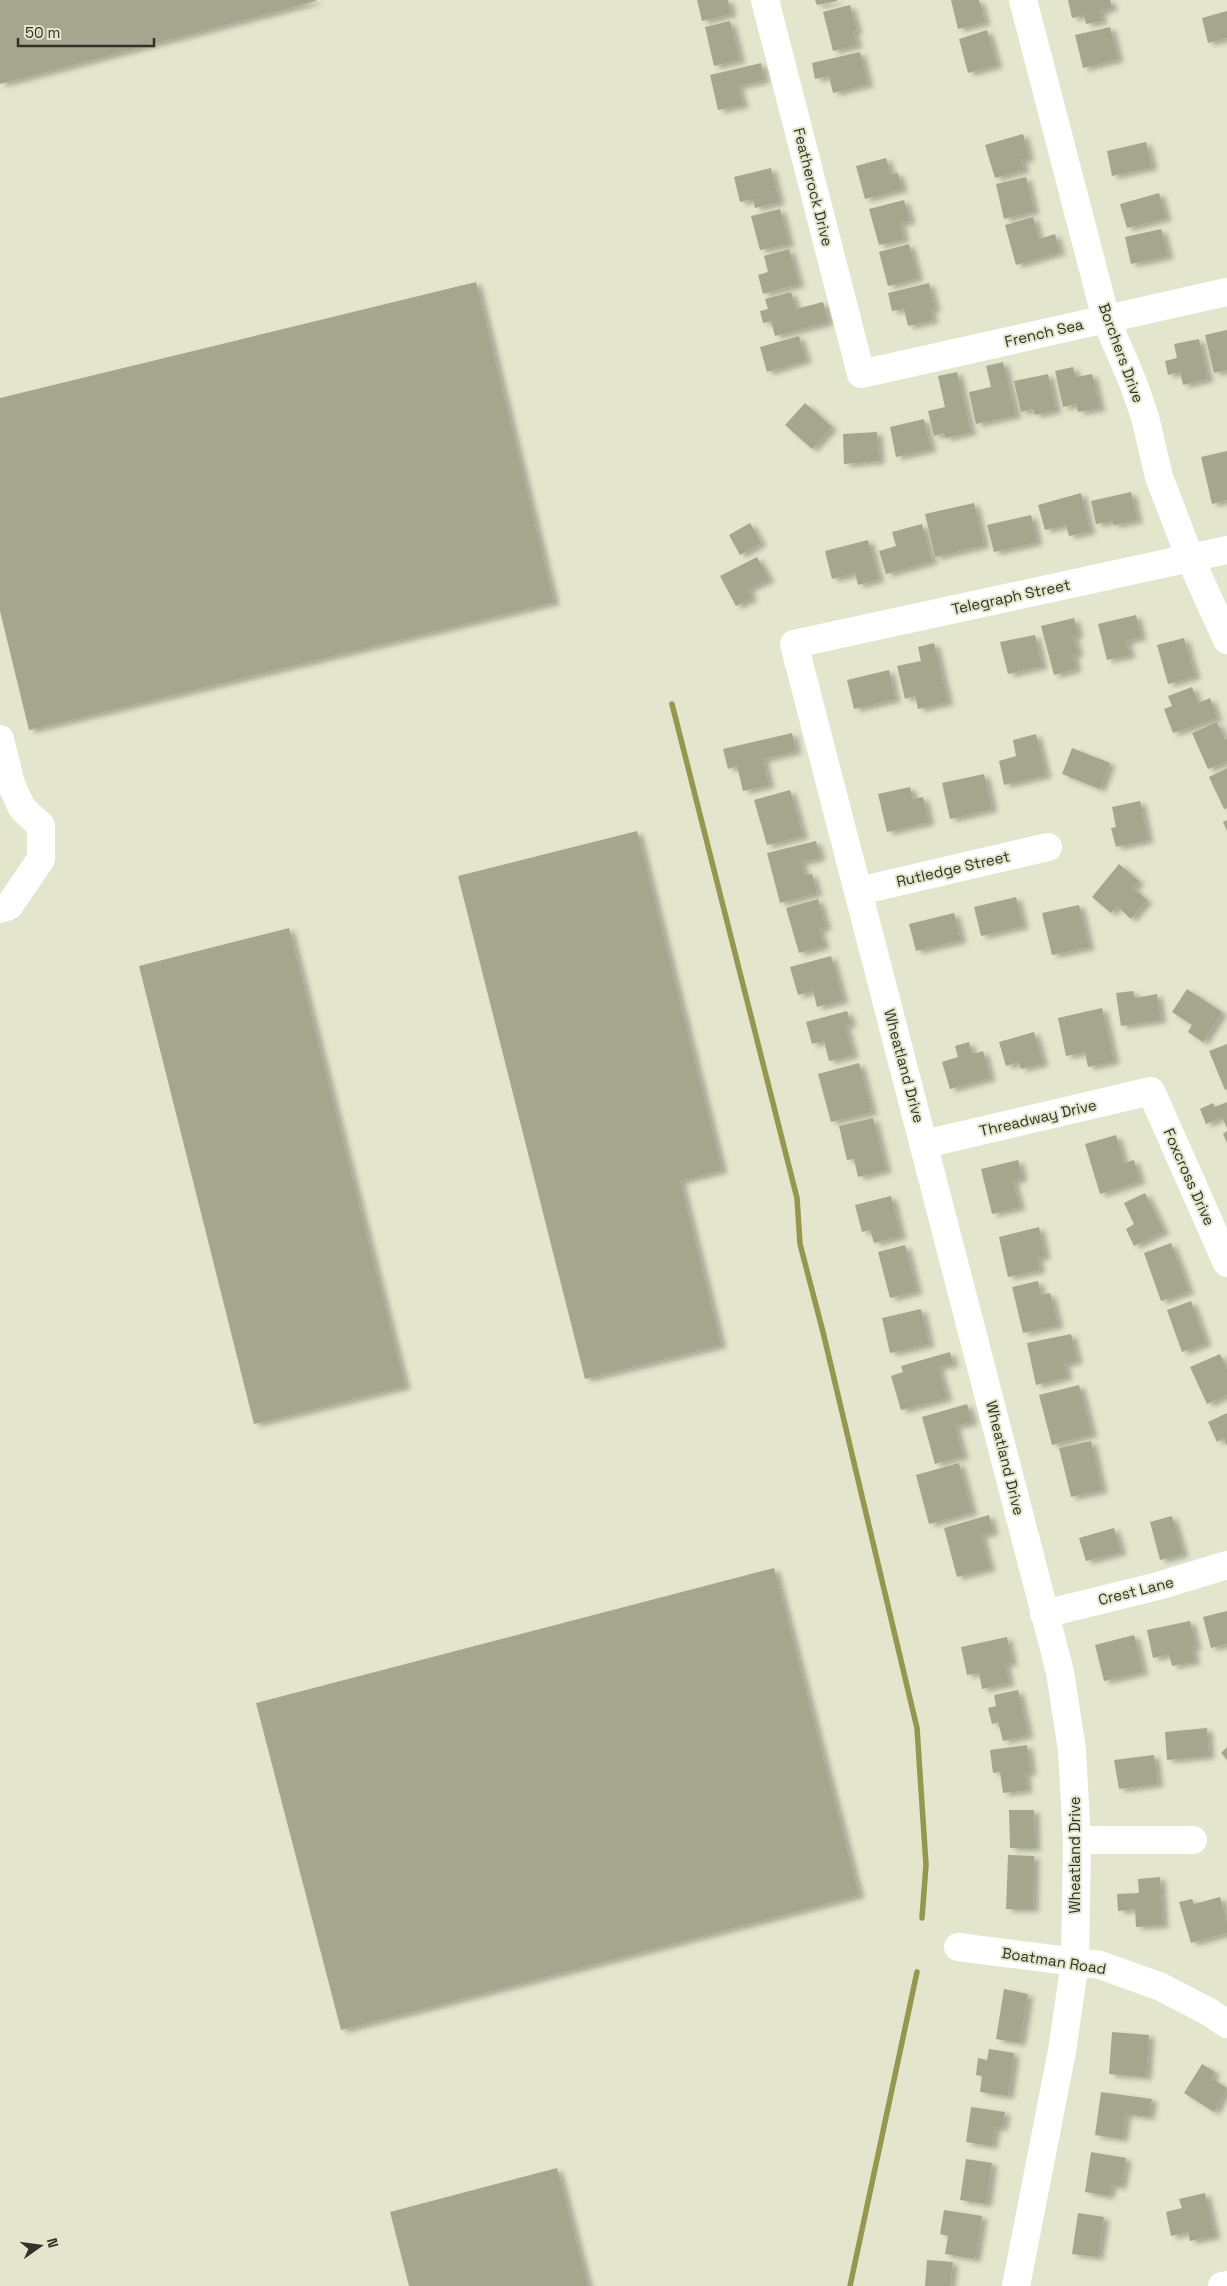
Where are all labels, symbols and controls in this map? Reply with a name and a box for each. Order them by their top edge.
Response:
scale bar [18,15,154,47]
text: 50 m [25,23,60,42]
street label: Featherock Drive [790,126,837,248]
street label: Borchers Drive [1095,300,1148,405]
street label: French Sea [1003,314,1085,351]
street label: Telegraph Street [950,575,1072,618]
street label: Rutledge Street [894,846,1012,891]
street label: Wheatland Drive [880,1007,929,1125]
street label: Threadway Drive [977,1095,1098,1140]
street label: Foxcross Drive [1160,1125,1219,1228]
street label: Wheatland Drive [982,1399,1029,1517]
street label: Crest Lane [1096,1572,1176,1609]
street label: Wheatland Drive [1065,1796,1084,1914]
street label: Boatman Road [1000,1943,1108,1978]
north arrow [15,2221,65,2271]
text: N [43,2236,62,2250]

